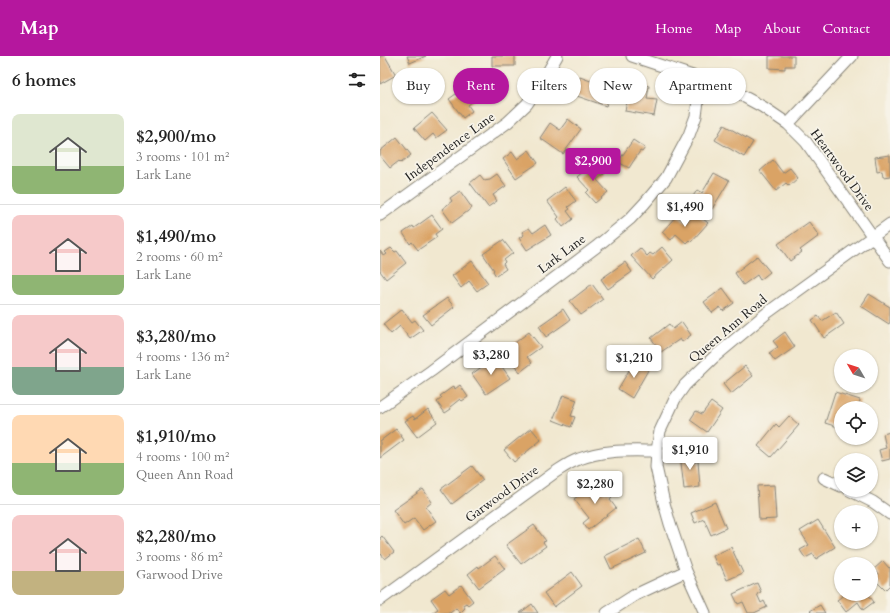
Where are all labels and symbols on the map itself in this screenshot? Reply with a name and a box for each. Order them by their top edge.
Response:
street label: Independence Lane [401,108,499,186]
street label: Heartwood Drive [806,125,878,215]
pin: $2,900 [560,148,626,182]
pin: $1,490 [652,194,718,228]
street label: Lark Lane [534,230,590,278]
street label: Queen Ann Road [685,291,771,367]
pin: $3,280 [458,342,524,376]
pin: $1,210 [601,345,667,379]
north arrow [834,349,878,393]
pin: $1,910 [657,437,723,471]
street label: Garwood Drive [462,461,543,527]
pin: $2,280 [562,471,628,505]

